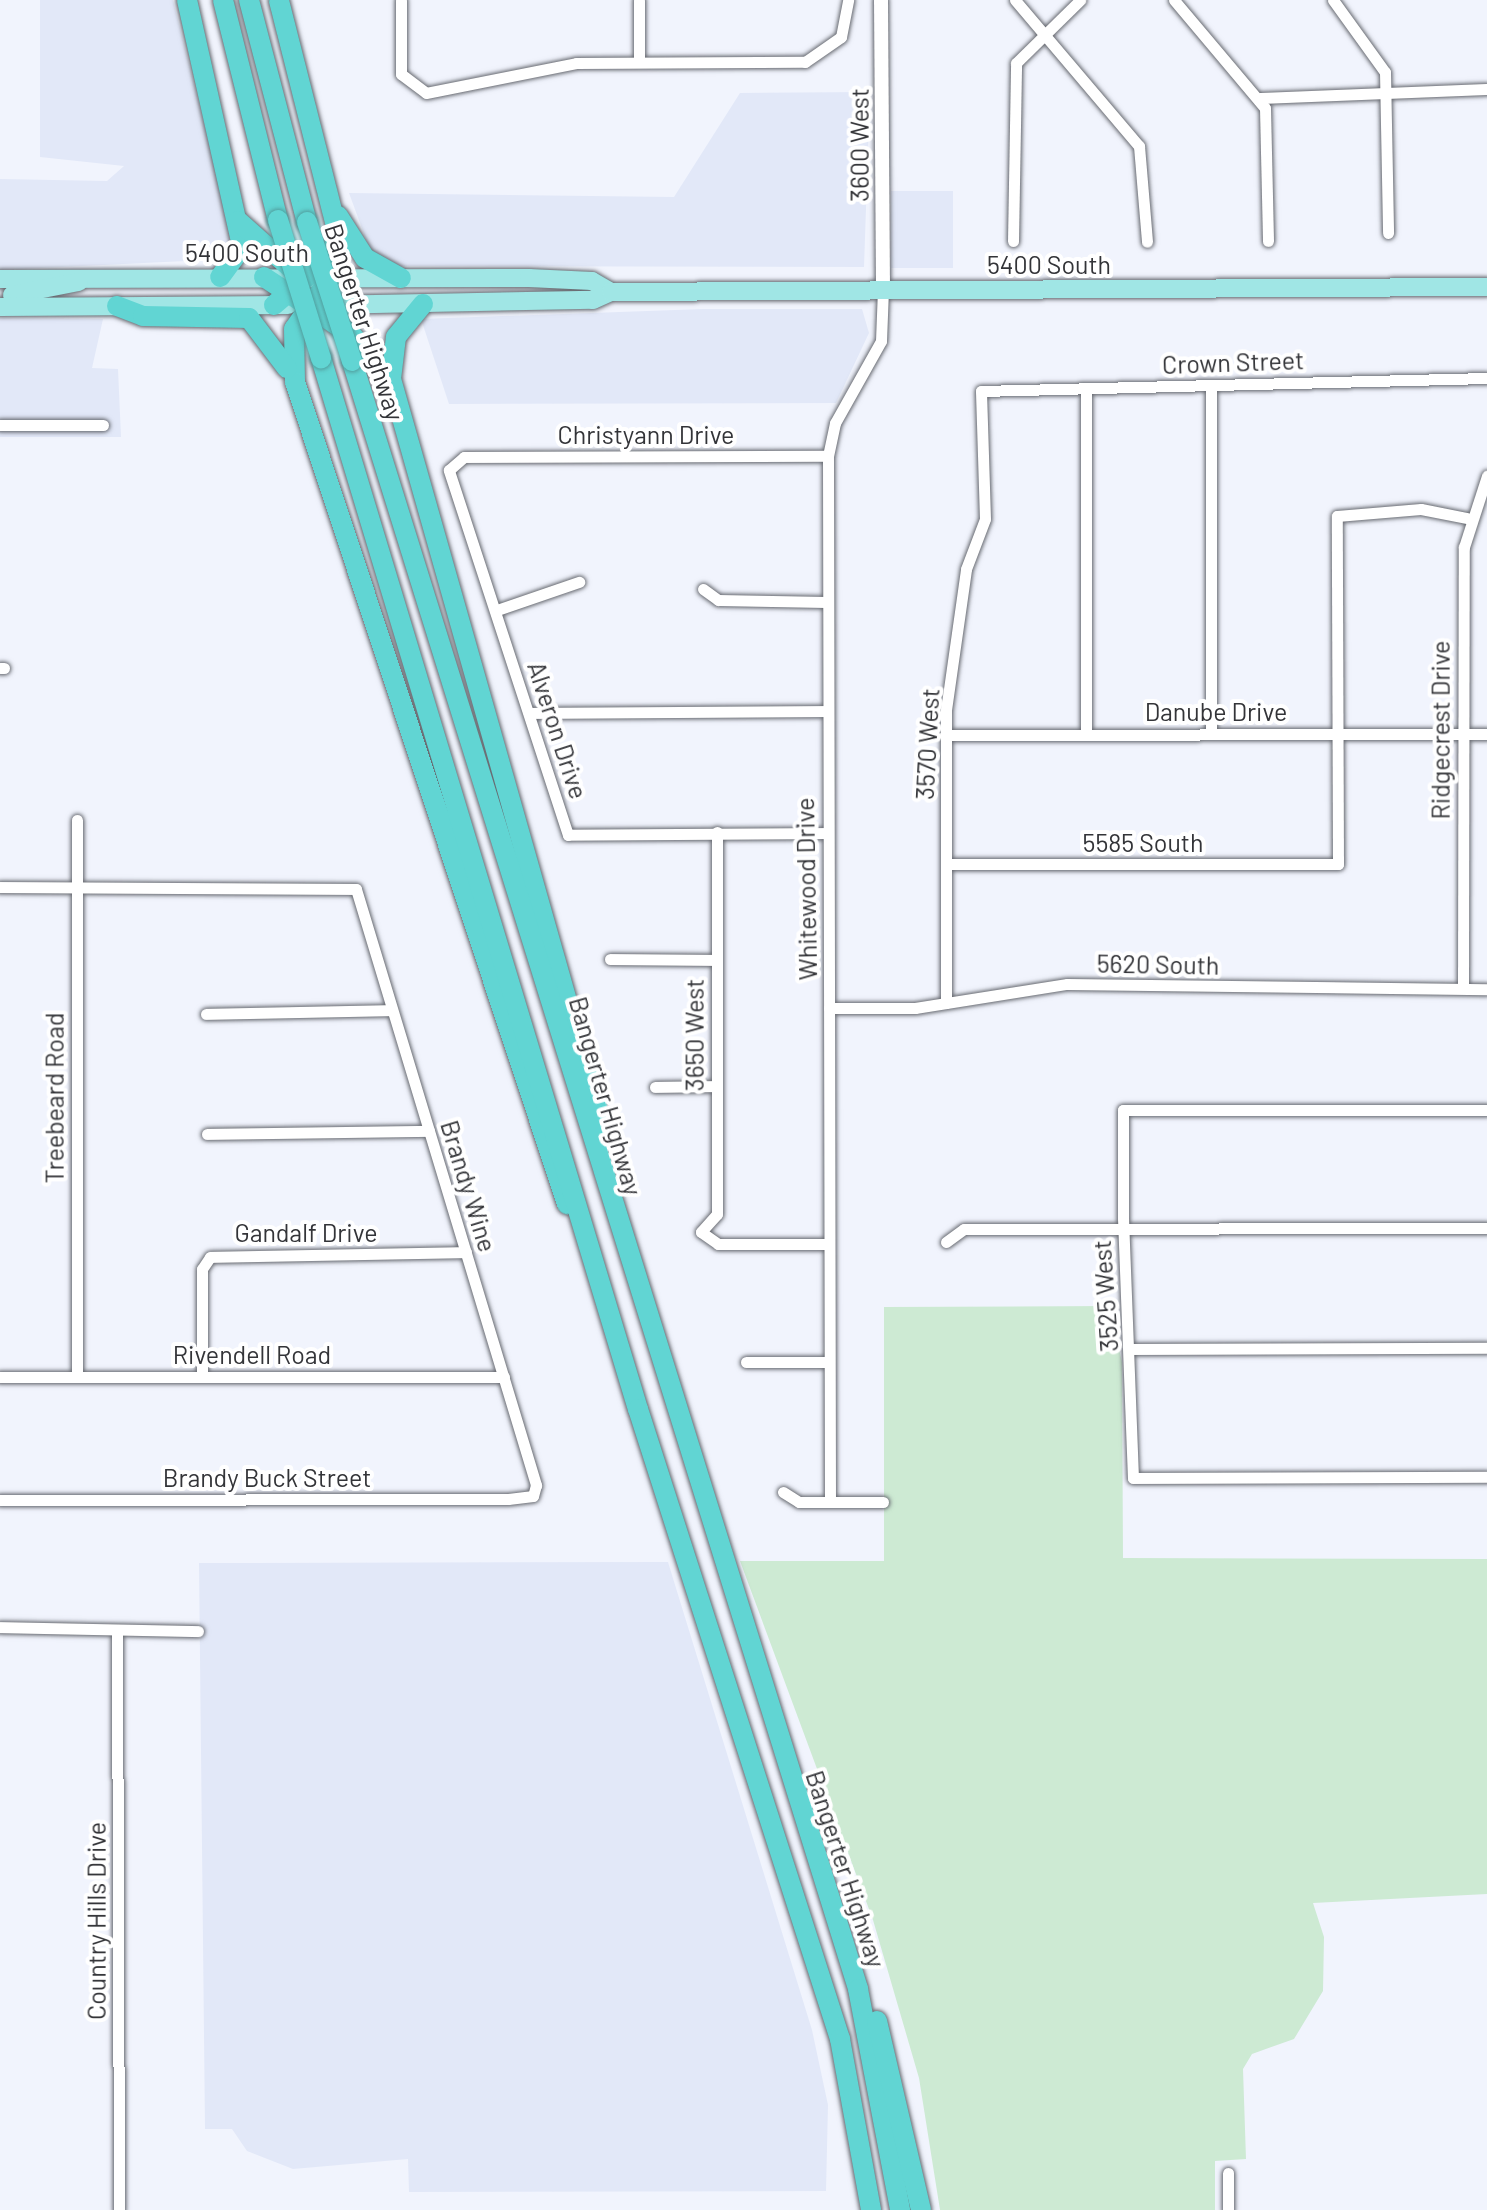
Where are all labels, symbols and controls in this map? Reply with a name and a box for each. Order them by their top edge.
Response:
street label: 3600 West [844,88,874,202]
street label: Bangerter Highway [319,220,411,424]
street label: 5400 South [185,237,309,267]
street label: 5400 South [987,249,1111,279]
street label: Crown Street [1162,345,1304,379]
street label: Christyann Drive [558,419,734,449]
street label: Ridgecrest Drive [1425,641,1455,819]
street label: Alveron Drive [522,658,594,802]
street label: 3570 West [909,687,945,801]
street label: Danube Drive [1145,696,1287,726]
street label: Whitewood Drive [789,797,823,981]
street label: 5585 South [1083,827,1203,857]
street label: 5620 South [1097,948,1219,980]
street label: 3650 West [679,979,709,1091]
street label: Bangerter Highway [563,993,649,1199]
street label: Treebeard Road [39,1013,69,1183]
street label: Brandy Wine [435,1117,503,1255]
street label: Gandalf Drive [235,1217,377,1247]
street label: 3525 West [1086,1239,1124,1353]
street label: Rivendell Road [173,1339,331,1369]
street label: Brandy Buck Street [163,1462,371,1492]
street label: Bangerter Highway [800,1767,892,1971]
street label: Country Hills Drive [81,1822,111,2020]

